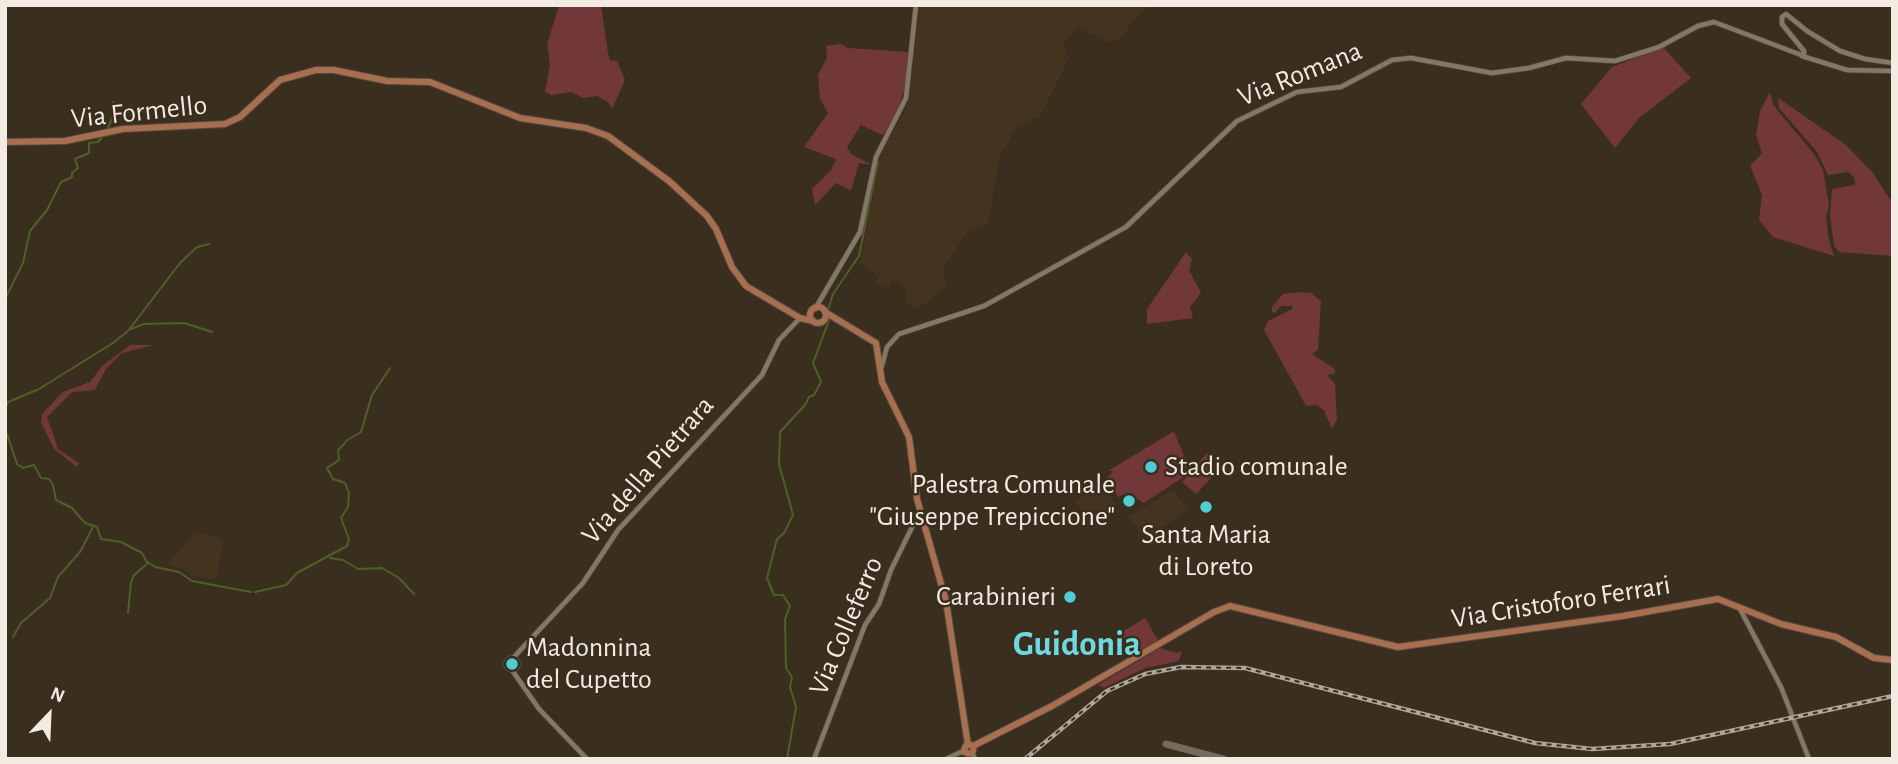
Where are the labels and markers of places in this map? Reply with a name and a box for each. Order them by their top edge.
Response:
place label: Stadio comunale [1165,450,1348,484]
marker: Stadio comunale [1143,459,1159,475]
place label: Palestra Comunale "Giuseppe Trepiccione" [869,468,1115,534]
marker: Palestra Comunale "Giuseppe Trepiccione" [1121,493,1137,509]
marker: Santa Maria di Loreto [1198,499,1214,515]
place label: Santa Maria di Loreto [1141,518,1271,584]
place label: Carabinieri [936,580,1056,614]
marker: Carabinieri [1062,589,1078,605]
place label: Madonnina del Cupetto [526,631,652,697]
marker: Madonnina del Cupetto [504,656,520,672]

